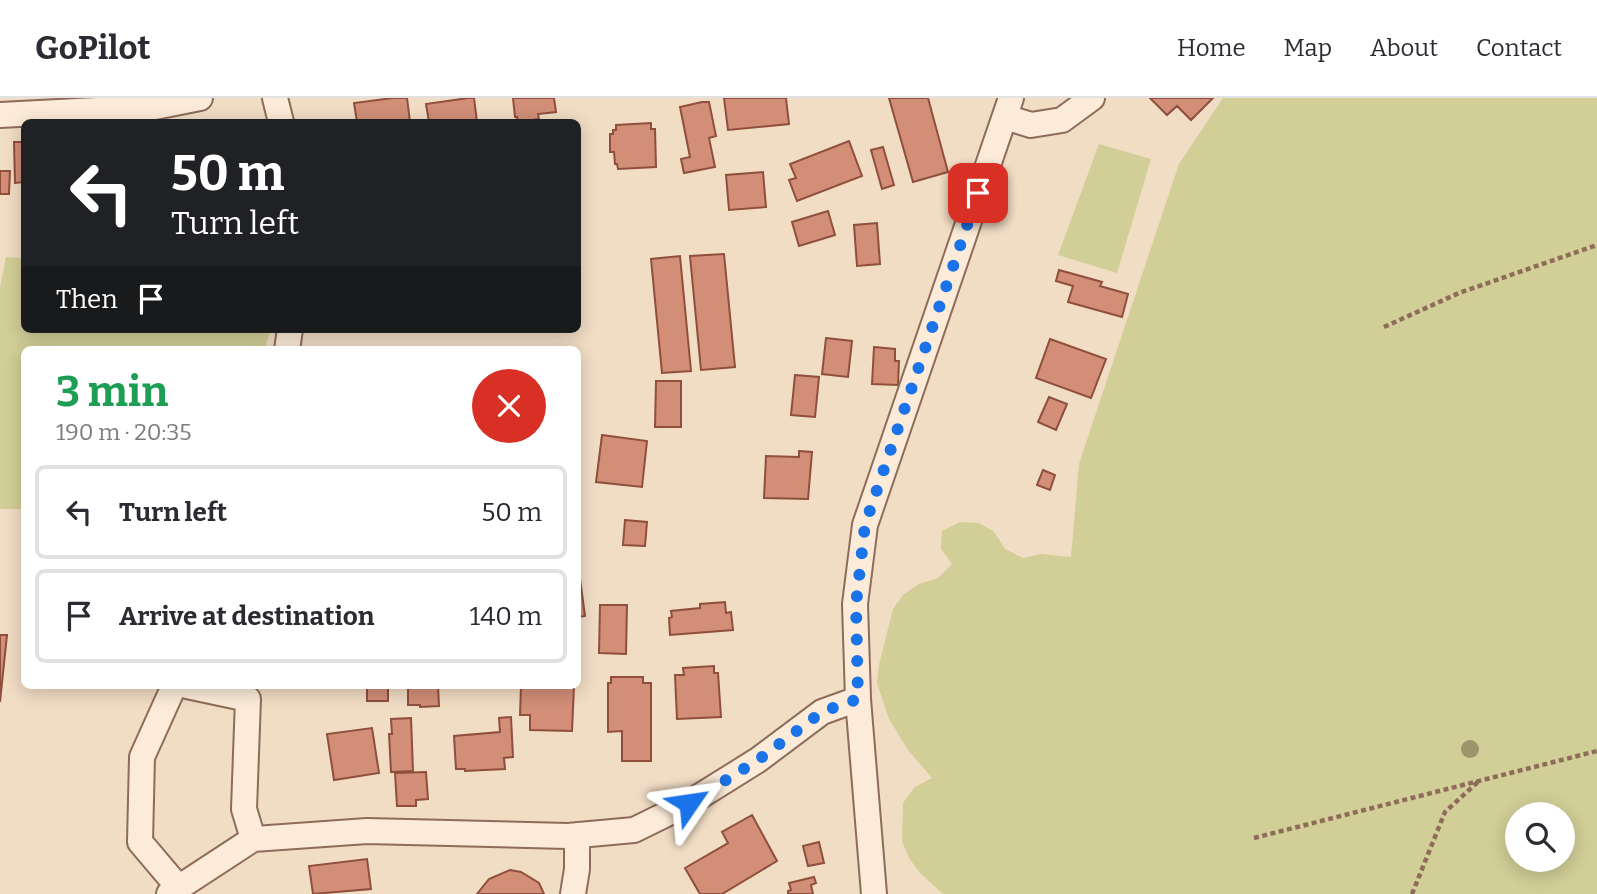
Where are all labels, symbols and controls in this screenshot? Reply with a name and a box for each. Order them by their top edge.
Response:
text: GoPilot [35,28,151,68]
text: Home [1177,34,1246,62]
text: Map [1284,34,1332,62]
text: About [1370,34,1438,62]
text: Contact [1476,34,1562,62]
text: 50 m [171,144,284,203]
icon: left [56,147,147,238]
pin [948,163,1008,223]
icon: arrive [959,174,997,212]
text: Turn left [171,204,299,242]
icon: arrive [132,280,170,318]
text: Then [56,284,118,315]
text: 3 min [56,367,168,417]
button: close [472,369,546,443]
text: 190 m · 20:35 [56,418,192,446]
icon: left [60,493,98,531]
text: Turn left [119,497,227,528]
text: 50 m [481,497,542,528]
icon: arrive [60,597,98,635]
text: Arrive at destination [119,601,374,632]
text: 140 m [470,601,542,632]
position arrow [652,766,726,840]
map controls [1505,802,1575,872]
button: search [1505,802,1575,872]

